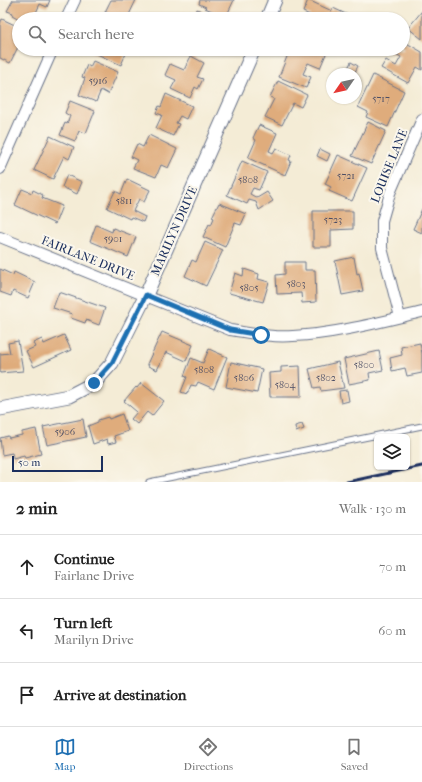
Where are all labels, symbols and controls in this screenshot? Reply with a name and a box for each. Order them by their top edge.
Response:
search box [12,12,410,56]
icon: search [26,23,48,45]
text: Search here [58,25,134,43]
north arrow [326,68,362,104]
house number: 5916 [89,75,108,87]
house number: 5717 [372,93,390,105]
street label: LOUISE LANE [368,127,410,205]
house number: 5721 [337,170,355,182]
house number: 5808 [238,174,258,186]
street label: MARILYN DRIVE [148,184,200,278]
house number: 5811 [116,195,132,207]
house number: 5723 [324,214,342,226]
street label: FAIRLANE DRIVE [39,233,137,283]
house number: 5901 [104,233,122,245]
house number: 5803 [287,278,305,290]
house number: 5805 [239,282,259,294]
route start [252,326,270,344]
house number: 5800 [354,359,374,371]
house number: 5808 [194,364,214,376]
house number: 5806 [234,372,255,384]
house number: 5802 [316,372,336,384]
route end [85,374,103,392]
house number: 5804 [275,379,296,391]
house number: 5906 [55,426,76,438]
map controls [374,434,410,470]
button: layers [374,434,410,470]
scale bar [12,454,103,473]
text: 50 m [18,456,40,469]
text: 2 min [16,498,57,518]
text: Walk · 130 m [339,501,406,516]
text: Continue [54,550,114,568]
icon: ahead [16,556,38,578]
text: 70 m [379,559,406,574]
text: Fairlane Drive [54,568,134,583]
text: Turn left [54,614,112,632]
icon: left [16,620,38,642]
text: 60 m [378,623,406,638]
text: Marilyn Drive [54,632,134,647]
icon: arrive [16,684,38,706]
text: Arrive at destination [54,686,186,704]
tab: Map [54,736,76,773]
tab: Directions [184,736,233,773]
tab: Saved [341,736,368,773]

